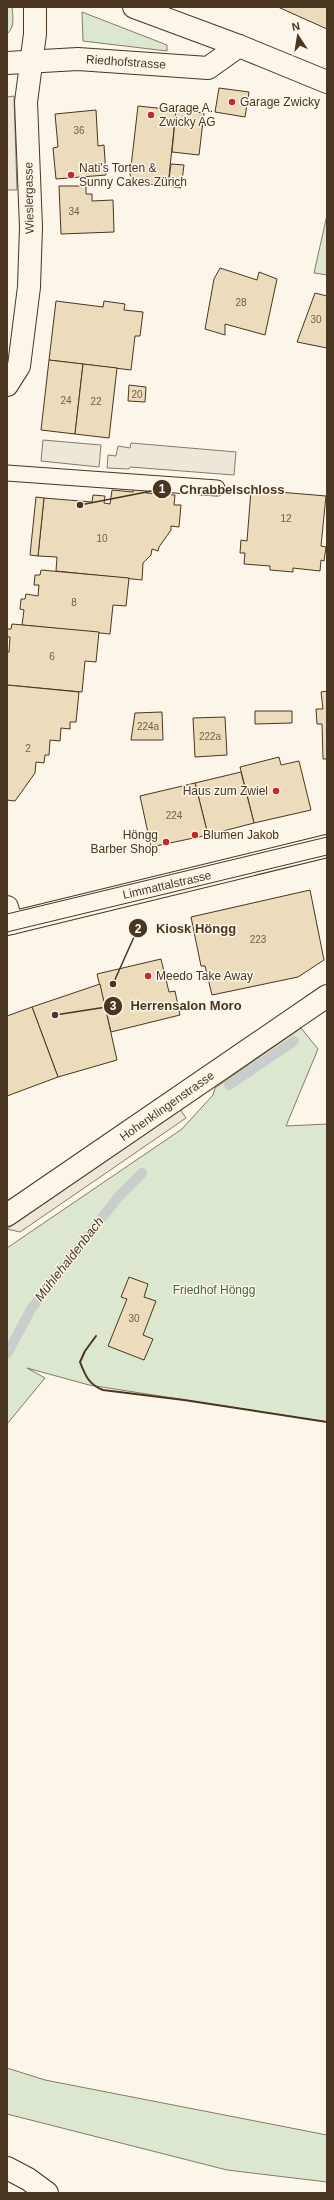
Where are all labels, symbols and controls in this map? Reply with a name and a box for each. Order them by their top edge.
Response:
north arrow [278,16,318,56]
text: N [291,20,301,33]
street label: Riedhofstrasse [86,52,167,72]
place label: Garage Zwicky [240,95,320,109]
marker: Garage Zwicky [227,97,237,107]
place label: Garage A. Zwicky AG [159,101,216,129]
marker: Garage A. Zwicky AG [146,110,156,120]
house number: 36 [73,125,85,136]
place label: Nati's Torten & Sunny Cakes Zürich [79,161,187,189]
street label: Wieslergasse [21,162,37,234]
marker: Nati's Torten & Sunny Cakes Zürich [66,170,76,180]
house number: 34 [68,206,80,217]
house number: 28 [235,297,247,308]
house number: 30 [310,314,322,325]
house number: 20 [131,389,143,400]
house number: 24 [60,395,72,406]
house number: 22 [90,396,102,407]
callout: Chrabbelschloss [152,477,292,502]
text: 1 [159,482,166,496]
text: Chrabbelschloss [180,482,284,497]
house number: 12 [280,513,292,524]
house number: 10 [96,533,108,544]
house number: 8 [71,597,77,608]
house number: 6 [49,651,55,662]
house number: 224a [137,721,160,732]
house number: 222a [199,731,222,742]
house number: 2 [25,743,31,754]
place label: Haus zum Zwiel [183,784,268,798]
marker: Haus zum Zwiel [271,786,281,796]
house number: 224 [166,810,183,821]
place label: Höngg Barber Shop [91,828,158,856]
place label: Blumen Jakob [203,828,279,842]
marker: Blumen Jakob [190,830,200,840]
marker: Höngg Barber Shop [161,837,171,847]
street label: Limmattalstrasse [121,868,213,902]
callout: Kiosk Höngg [128,916,244,941]
text: Kiosk Höngg [156,921,236,936]
text: 2 [135,922,142,936]
house number: 223 [250,934,267,945]
place label: Meedo Take Away [156,969,253,983]
marker: Meedo Take Away [143,971,153,981]
callout: Herrensalon Moro [103,993,250,1018]
text: Herrensalon Moro [130,998,242,1013]
text: 3 [110,999,117,1013]
street label: Hohenklingenstrasse [117,1068,217,1144]
water label: Mühlehaldenbach [31,1214,107,1304]
park label: Friedhof Höngg [173,1283,255,1297]
house number: 30 [128,1313,140,1324]

